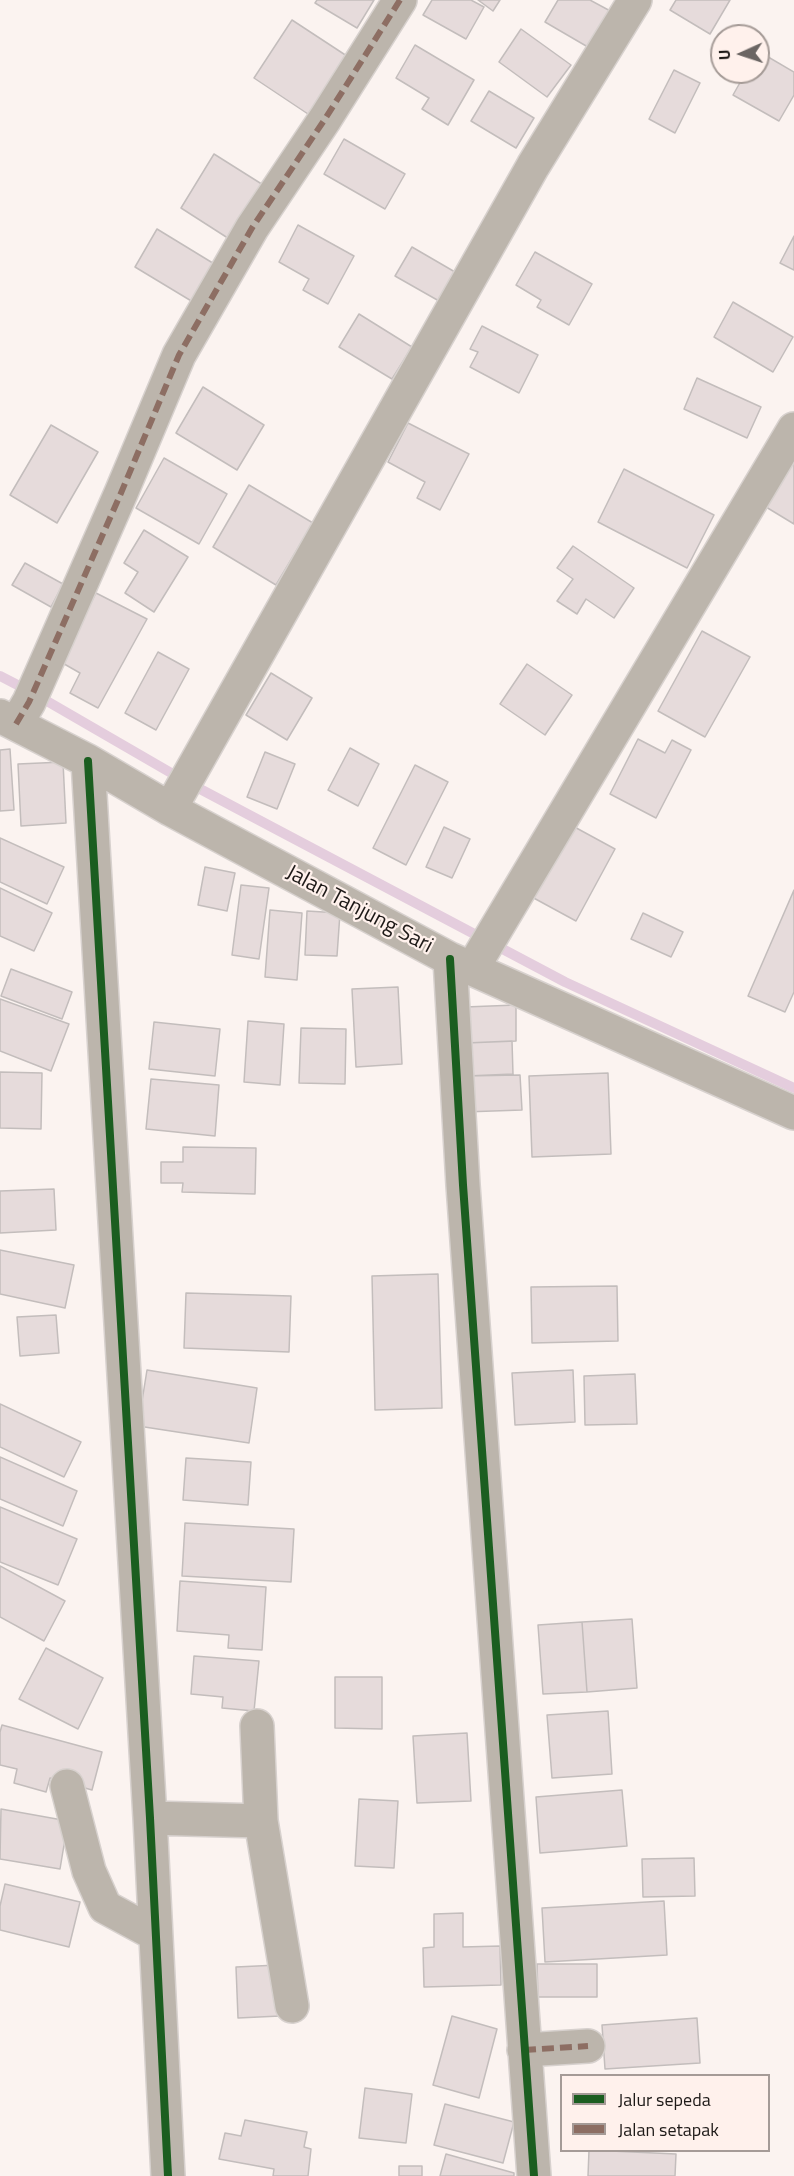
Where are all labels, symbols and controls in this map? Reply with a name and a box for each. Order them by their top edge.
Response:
north arrow [710,24,770,84]
text: U [712,49,736,61]
street label: Jalan Tanjung Sari [281,860,437,960]
legend [560,2074,770,2152]
text: Jalur sepeda [618,2086,711,2113]
text: Jalan setapak [618,2116,719,2143]

